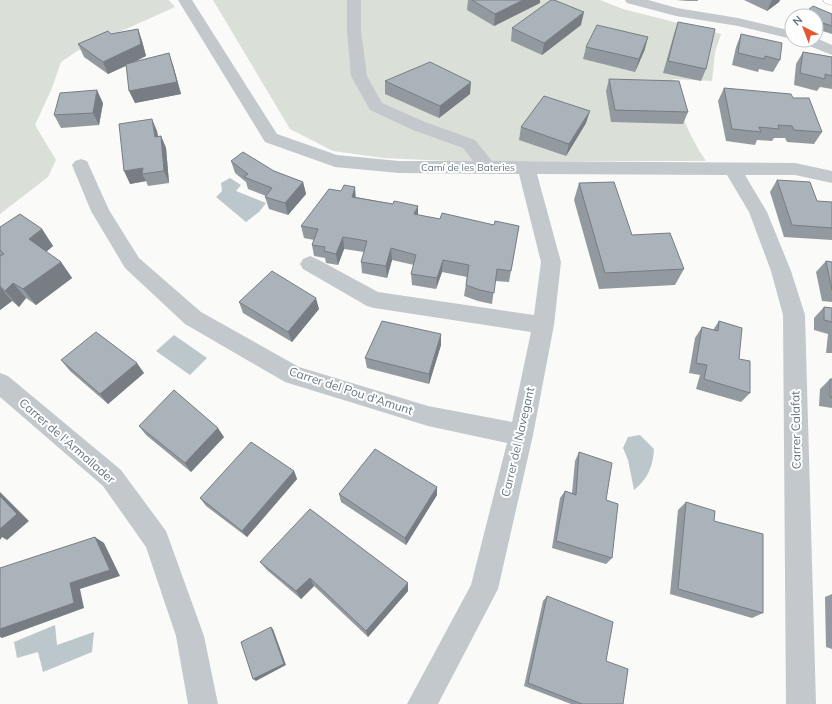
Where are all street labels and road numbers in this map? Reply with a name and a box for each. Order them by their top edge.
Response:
street label: Camí de les Bateries [421,161,515,174]
street label: Carrer del Pou d'Amunt [287,363,415,418]
street label: Carrer del Navegant [498,386,537,498]
street label: Carrer Calafat [787,391,804,469]
street label: Carrer de l'Armallader [16,395,119,487]

